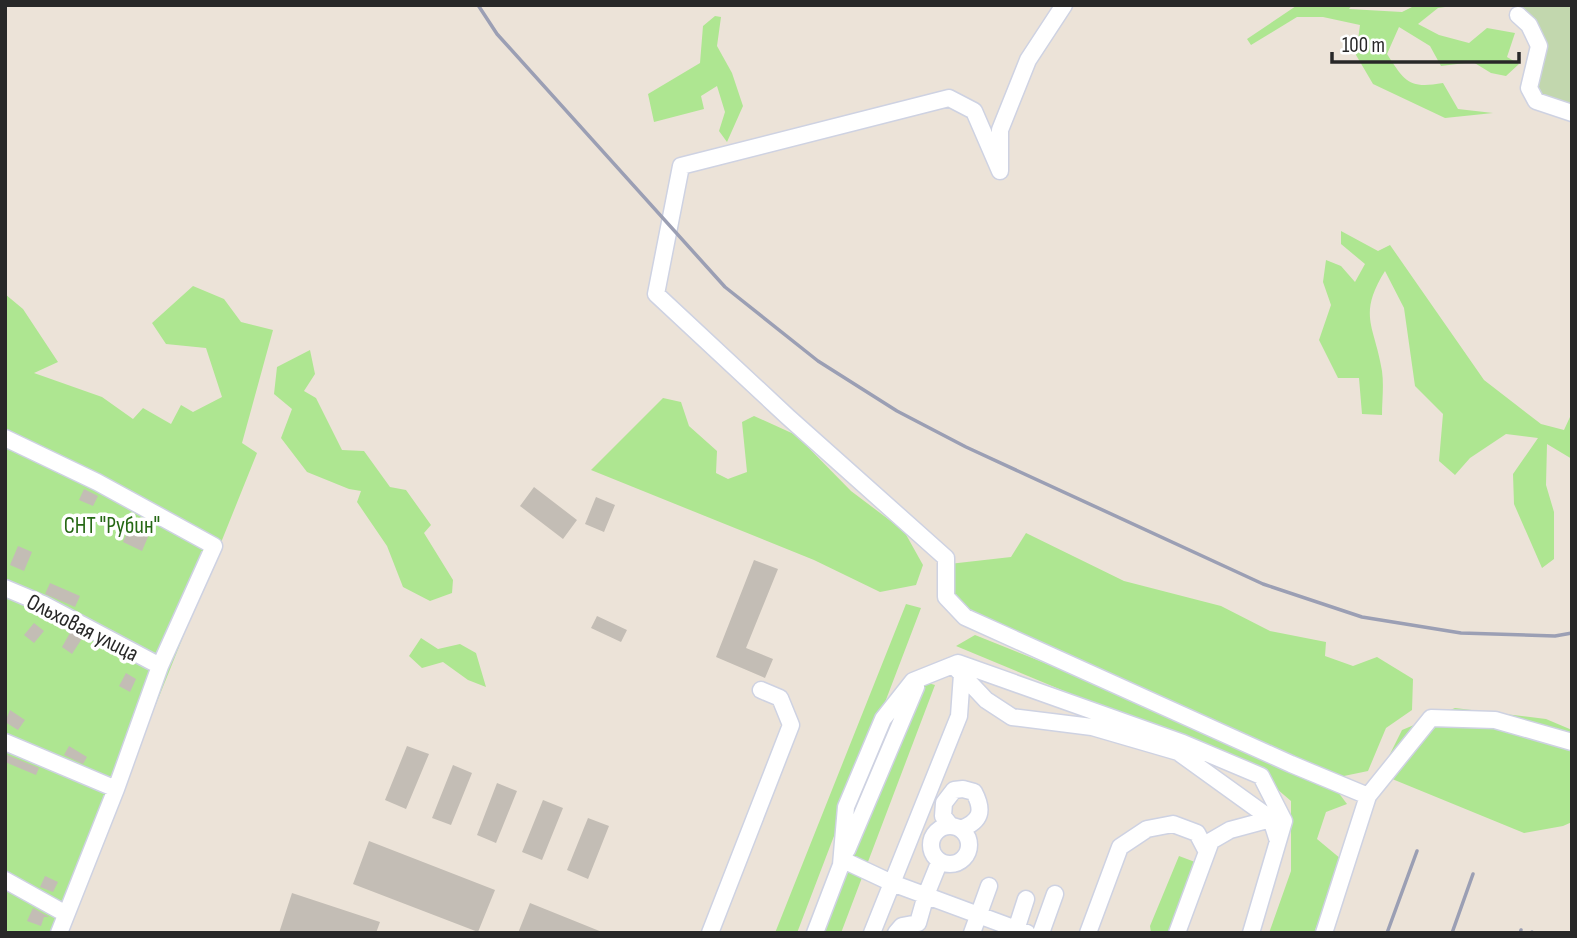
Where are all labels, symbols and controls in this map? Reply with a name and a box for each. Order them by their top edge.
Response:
scale bar [1332,21,1519,65]
text: 100 m [1342,33,1385,58]
park label: СНТ "Рубин" [64,512,160,540]
street label: Ольховая улица [22,588,143,668]

